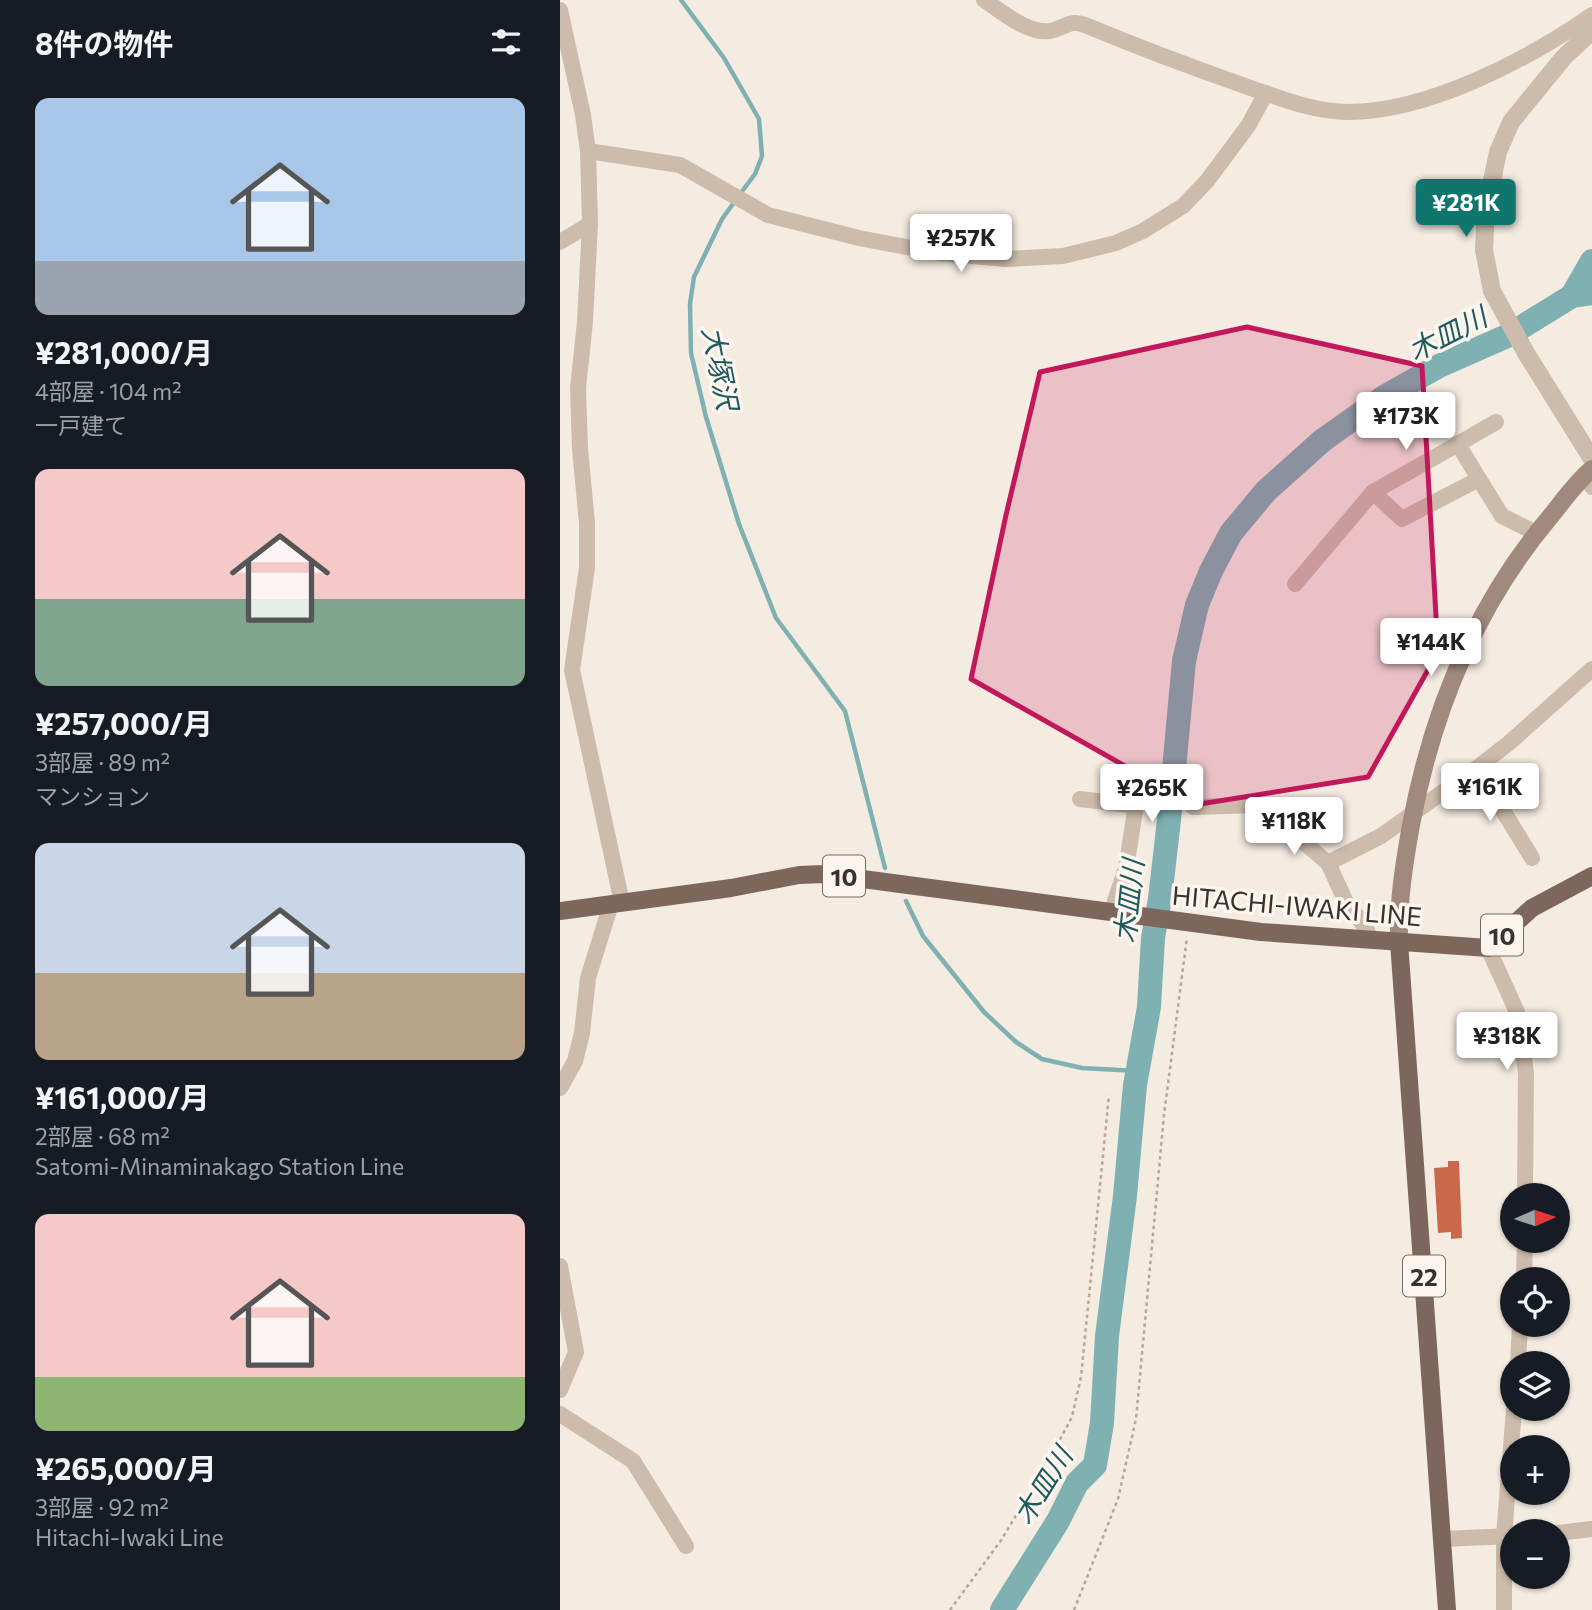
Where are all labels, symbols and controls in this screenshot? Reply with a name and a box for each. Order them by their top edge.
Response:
icon: filters [487,23,525,61]
text: 8件の物件 [35,24,174,61]
icon: home [217,144,343,270]
pin: ¥281K [1417,180,1515,239]
text: ¥281K [1432,188,1500,216]
pin: ¥257K [912,215,1010,274]
text: ¥257K [926,223,996,251]
water label: 木皿川 [1402,297,1495,367]
water label: 大塚沢 [696,324,746,416]
text: ¥281,000/月 [35,333,213,370]
text: 4部屋 · 104 m² [35,377,181,405]
pin: ¥173K [1357,392,1455,452]
text: ¥173K [1372,401,1440,429]
text: 一戸建て [35,411,127,439]
icon: home [217,515,343,641]
pin: ¥144K [1382,618,1480,678]
text: ¥144K [1396,627,1466,655]
text: ¥257,000/月 [35,704,213,741]
text: 3部屋 · 89 m² [35,748,170,776]
pin: ¥265K [1103,764,1201,824]
pin: ¥161K [1441,764,1539,823]
text: ¥161K [1457,772,1523,800]
text: ¥265K [1116,773,1188,801]
text: マンション [35,782,150,810]
pin: ¥118K [1245,798,1343,857]
text: ¥118K [1261,806,1327,834]
water label: 木皿川 [1107,854,1150,945]
road number: 10 [823,856,865,896]
street label: HITACHI-IWAKI LINE [1171,879,1423,931]
icon: home [217,889,343,1015]
road number: 10 [1481,915,1523,956]
pin: ¥318K [1458,1012,1556,1072]
text: ¥318K [1473,1021,1541,1049]
text: ¥161,000/月 [35,1078,210,1115]
text: 2部屋 · 68 m² [35,1122,170,1150]
text: Satomi-Minaminakago Station Line [35,1152,404,1180]
north arrow [1500,1183,1570,1253]
map controls [1500,1183,1570,1589]
road number: 22 [1403,1256,1445,1296]
icon: home [217,1260,343,1386]
button: locate [1500,1267,1570,1337]
button: layers [1500,1351,1570,1421]
button: + [1500,1435,1570,1505]
water label: 木皿川 [1005,1438,1080,1530]
text: ¥265,000/月 [35,1449,217,1486]
text: 3部屋 · 92 m² [35,1493,169,1521]
button: − [1500,1519,1570,1589]
text: Hitachi-Iwaki Line [35,1523,224,1551]

